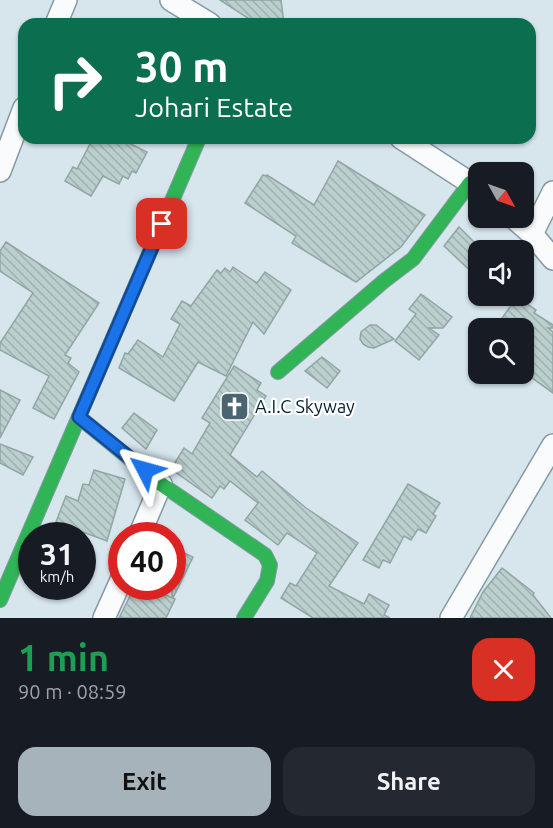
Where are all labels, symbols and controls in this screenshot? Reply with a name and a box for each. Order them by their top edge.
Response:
icon: right [36,42,114,120]
text: 30 m [135,43,229,90]
text: Johari Estate [135,92,293,122]
north arrow [468,162,534,228]
map controls [468,162,534,384]
pin [136,198,187,249]
icon: arrive [145,207,178,240]
button: sound [468,240,534,306]
button: search [468,318,534,384]
church icon: A.I.C Skyway [218,391,250,423]
place label: A.I.C Skyway [255,396,355,416]
position arrow [113,438,177,502]
speed limit sign: 40 [108,522,186,600]
text: 31 [40,537,74,571]
text: km/h [40,568,74,585]
text: 1 min [18,637,109,678]
button: close [472,638,535,701]
text: 90 m · 08:59 [18,680,127,703]
button: Exit [18,747,271,816]
button: Share [283,747,535,816]

